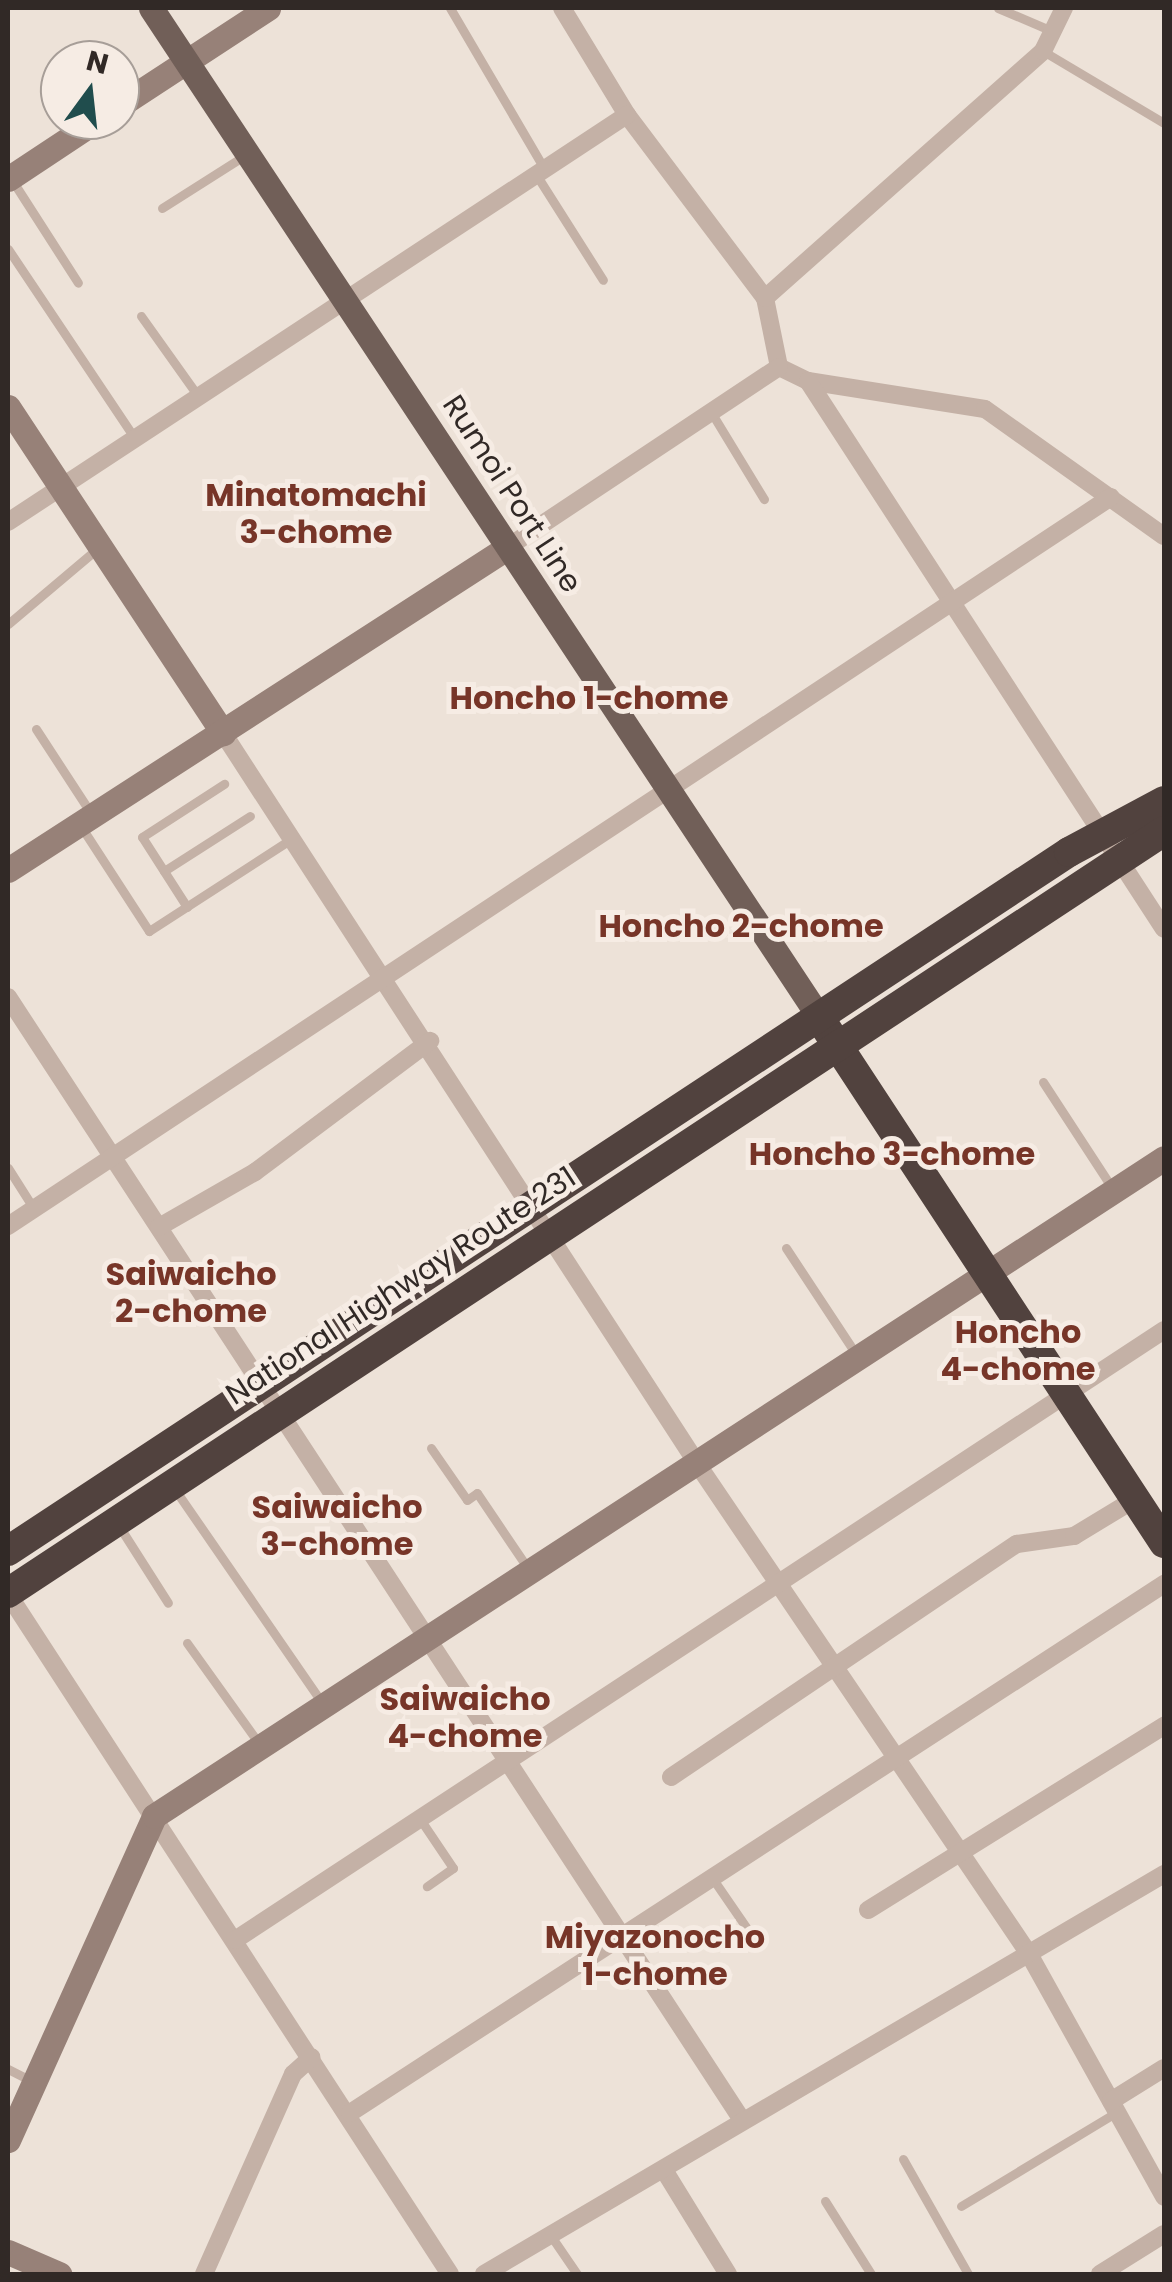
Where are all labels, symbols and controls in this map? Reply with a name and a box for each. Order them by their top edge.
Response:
north arrow [40,40,140,140]
text: N [82,41,113,84]
street label: Rumoi Port Line [435,389,589,599]
district label: Minatomachi 3-chome [205,477,427,552]
district label: Honcho 1-chome [450,679,728,717]
district label: Honcho 2-chome [598,907,884,945]
district label: Honcho 3-chome [749,1135,1035,1173]
street label: National Highway Route 231 [219,1159,583,1413]
district label: Saiwaicho 2-chome [105,1256,277,1331]
district label: Honcho 4-chome [940,1314,1096,1389]
district label: Saiwaicho 3-chome [251,1489,423,1564]
district label: Saiwaicho 4-chome [379,1681,551,1756]
district label: Miyazonocho 1-chome [545,1919,765,1994]

